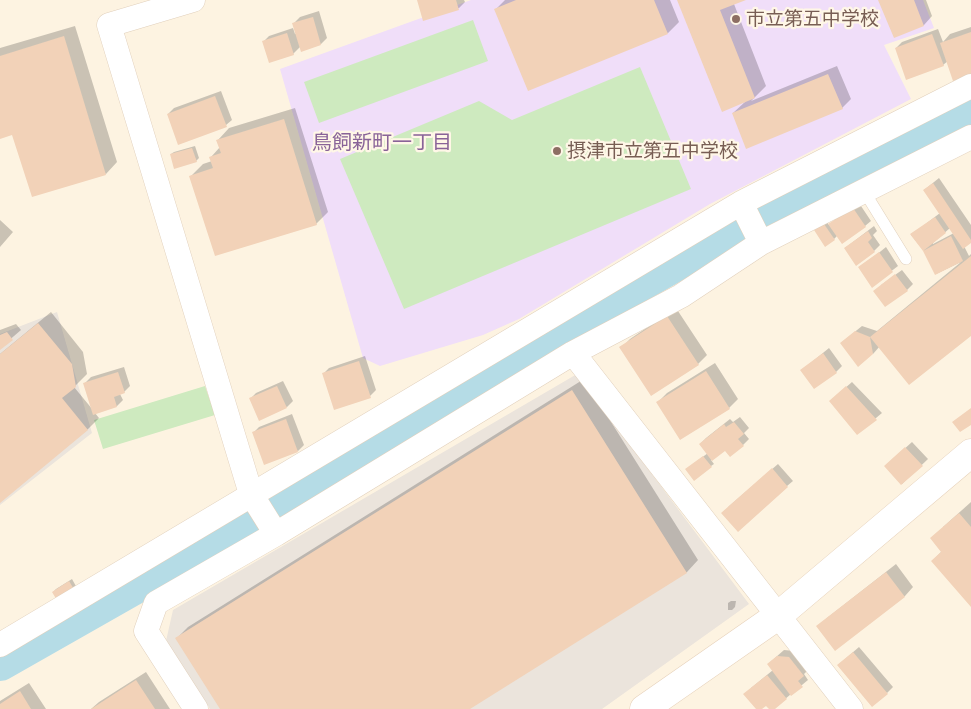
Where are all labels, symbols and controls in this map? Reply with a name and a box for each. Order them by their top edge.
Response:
place label: 市立第五中学校 [746,8,879,30]
marker: 市立第五中学校 [730,13,742,25]
district label: 鳥飼新町一丁目 [312,131,452,155]
place label: 摂津市立第五中学校 [567,140,738,162]
marker: 摂津市立第五中学校 [551,145,563,157]

